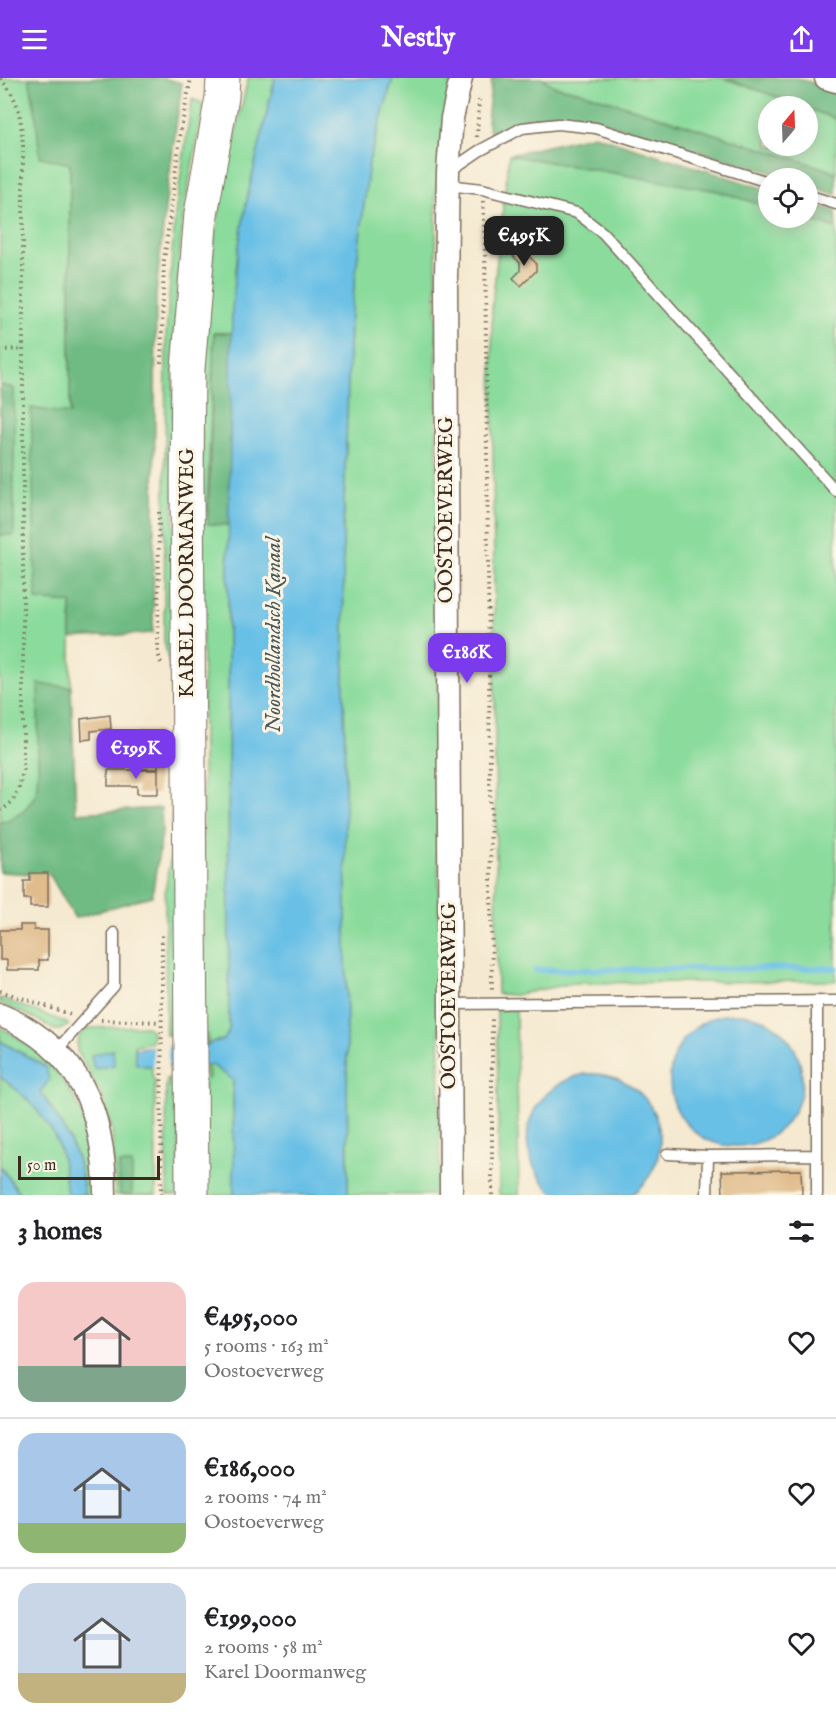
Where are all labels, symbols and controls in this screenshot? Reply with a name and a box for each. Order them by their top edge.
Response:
text: Nestly [381,22,455,56]
icon: menu [18,23,51,56]
icon: share [785,23,818,56]
north arrow [758,96,818,156]
map controls [758,96,818,228]
button: locate [758,168,818,228]
pin: €495K [482,216,566,267]
text: €495K [498,223,550,248]
street label: OOSTOEVERWEG [433,416,460,604]
street label: KAREL DOORMANWEG [174,448,201,698]
water label: Noordhollandsch Kanaal [260,535,288,733]
pin: €186K [425,633,509,684]
text: €186K [442,640,492,665]
pin: €199K [94,729,178,780]
text: €199K [110,736,162,761]
street label: OOSTOEVERWEG [436,902,463,1090]
scale bar [18,1153,160,1180]
text: 50 m [27,1156,56,1176]
text: 3 homes [18,1215,102,1248]
icon: filters [785,1215,818,1248]
text: €495,000 [204,1301,298,1334]
icon: home [66,1306,138,1378]
icon: heart [785,1326,818,1359]
text: 5 rooms · 163 m² [204,1334,329,1359]
text: Oostoeverweg [204,1359,324,1384]
text: €186,000 [204,1452,295,1485]
icon: home [66,1457,138,1529]
icon: heart [785,1477,818,1510]
text: 2 rooms · 74 m² [204,1485,327,1510]
text: Oostoeverweg [204,1510,324,1535]
text: €199,000 [204,1602,297,1635]
icon: home [66,1607,138,1679]
icon: heart [785,1627,818,1660]
text: 2 rooms · 58 m² [204,1635,323,1660]
text: Karel Doormanweg [204,1660,366,1685]

